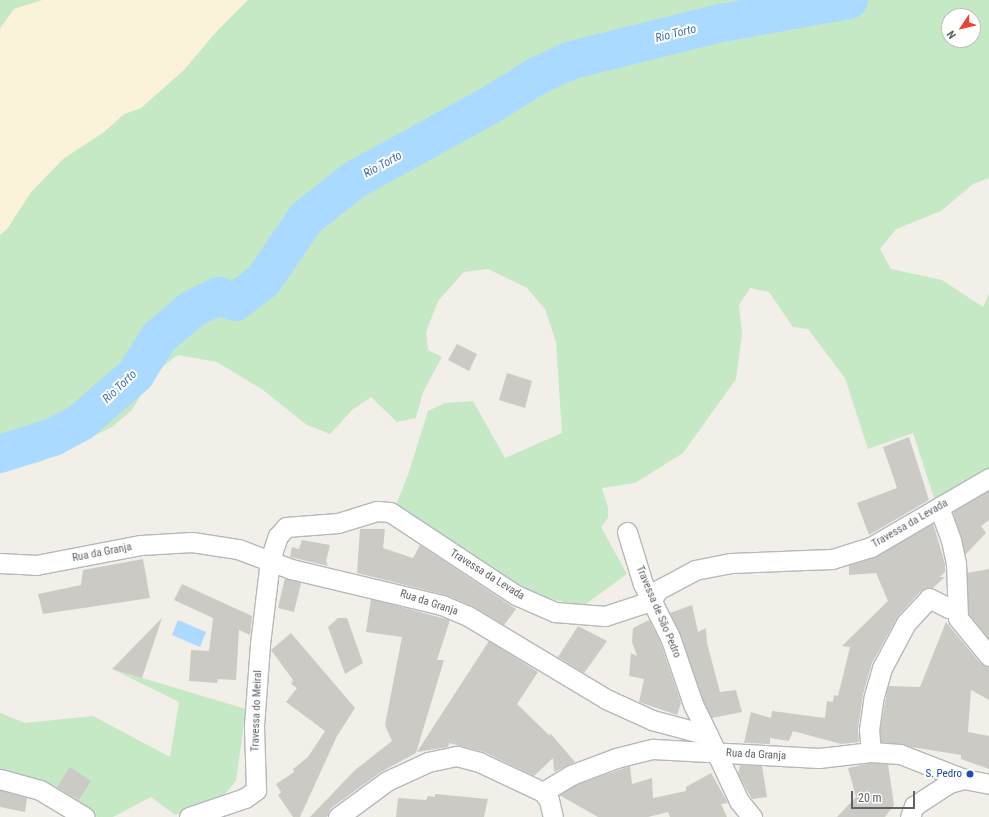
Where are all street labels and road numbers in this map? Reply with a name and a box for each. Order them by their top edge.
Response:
street label: Travessa da Levada [870,497,950,551]
street label: Rua da Granja [71,541,133,565]
street label: Travessa da Levada [447,547,527,603]
street label: Travessa de São Pedro [633,564,683,660]
street label: Rua da Granja [398,587,460,619]
street label: Travessa do Meiral [249,670,265,752]
street label: Rua da Granja [726,747,786,763]

